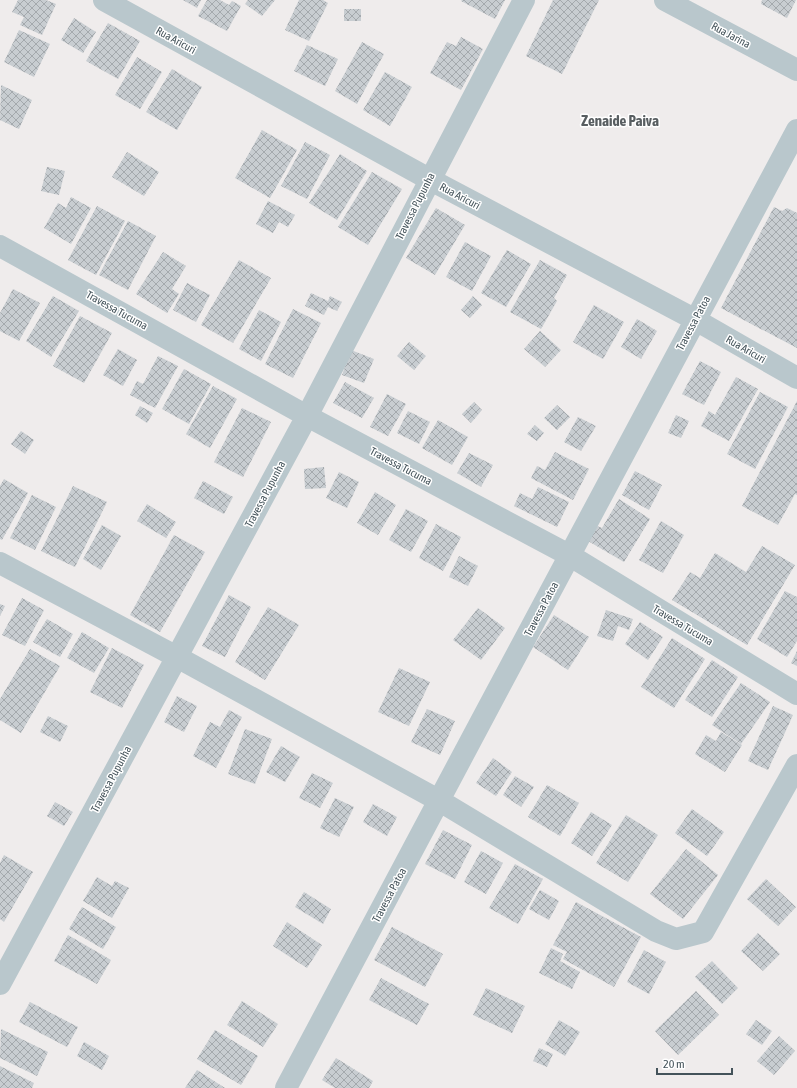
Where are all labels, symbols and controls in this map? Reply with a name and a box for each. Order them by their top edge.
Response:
street label: Rua Jarina [710,20,752,50]
street label: Rua Aricuri [154,24,198,56]
district label: Zenaide Paiva [581,112,659,129]
street label: Travessa Pupunha [393,171,437,241]
street label: Rua Aricuri [438,180,482,212]
street label: Travessa Tucuma [84,288,150,332]
street label: Travessa Patoa [674,294,712,352]
street label: Rua Aricuri [724,333,768,365]
street label: Travessa Tucuma [368,445,434,487]
street label: Travessa Pupunha [243,459,287,529]
street label: Travessa Patoa [522,580,560,638]
street label: Travessa Tucuma [651,602,715,648]
street label: Travessa Pupunha [89,744,133,814]
street label: Travessa Patoa [370,866,408,924]
scale bar [657,1050,732,1076]
text: 20 m [663,1057,685,1071]

